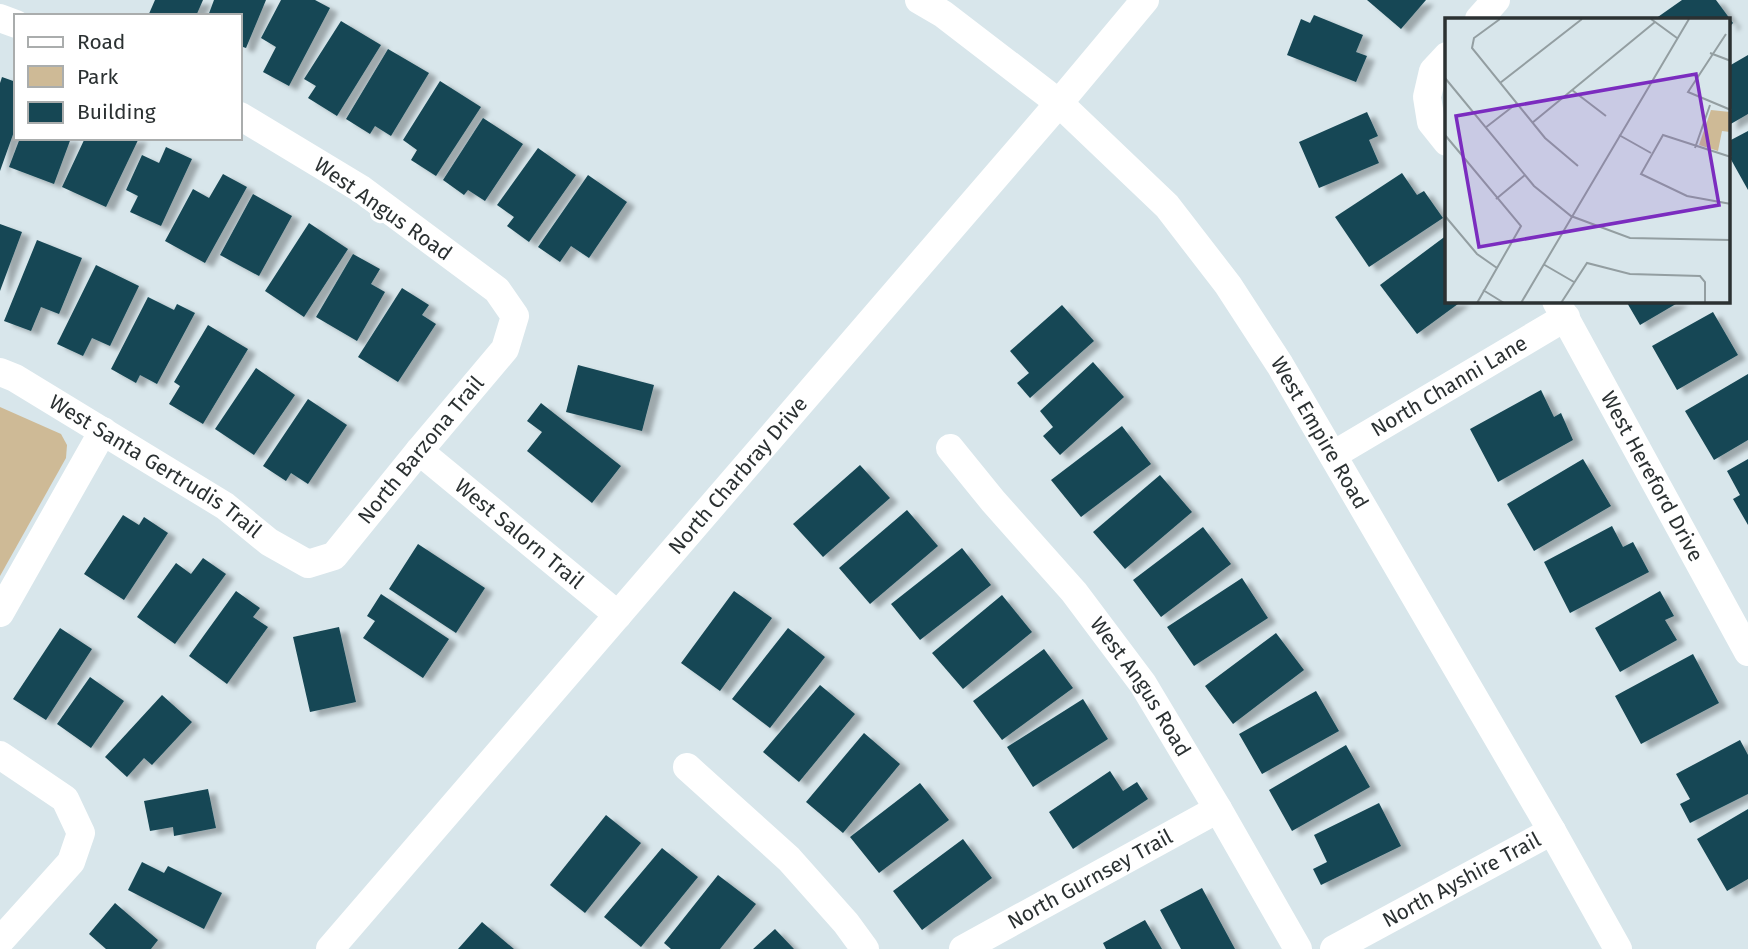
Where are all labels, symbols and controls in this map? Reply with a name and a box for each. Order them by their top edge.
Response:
legend [14,14,242,140]
inset map [1445,18,1730,303]
text: Road [77,29,125,55]
text: Park [77,64,119,90]
text: Building [77,99,156,125]
street label: West Angus Road [309,152,457,266]
street label: North Channi Lane [1366,330,1532,443]
street label: West Empire Road [1265,352,1374,514]
street label: North Barzona Trail [352,371,490,529]
street label: West Hereford Drive [1595,387,1709,566]
street label: West Santa Gertrudis Trail [44,389,267,544]
street label: North Charbray Drive [663,391,813,560]
street label: West Salorn Trail [449,473,589,594]
street label: West Angus Road [1084,612,1196,761]
street label: North Gurnsey Trail [1003,823,1177,935]
street label: North Ayshire Trail [1378,827,1545,933]

